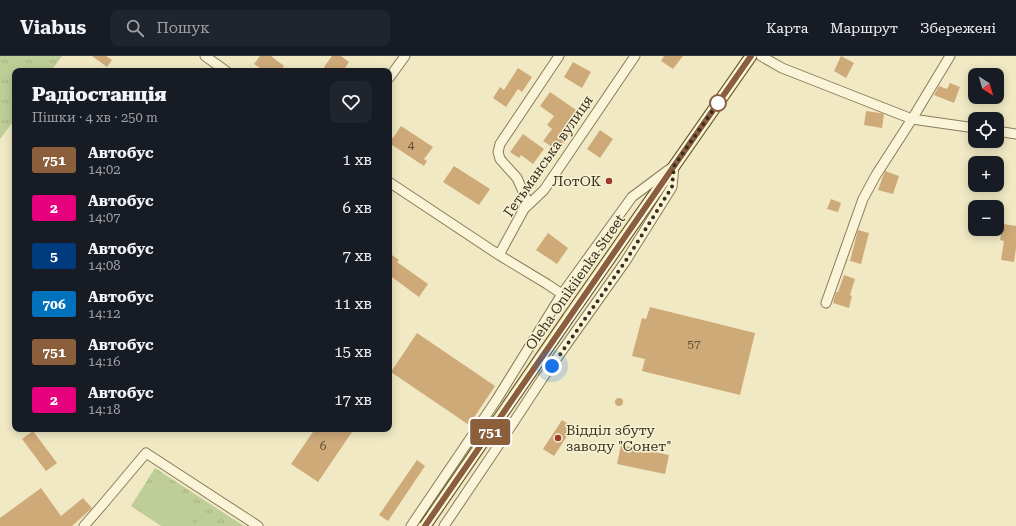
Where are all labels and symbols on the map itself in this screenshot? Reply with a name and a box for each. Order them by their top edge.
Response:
north arrow [968,68,1004,104]
street label: Гетьманська вулиця [500,92,596,220]
unlabelled marker [709,94,727,112]
house number: 4 [408,138,415,152]
place label: ЛотОК [552,173,601,189]
marker: ЛотОК [604,176,614,186]
street label: Oleha Onikiienka Street [522,211,628,353]
house number: 57 [687,337,701,351]
your location [542,356,562,376]
line badge: 751 [467,419,513,445]
place label: Відділ збуту заводу "Сонет" [566,422,671,454]
marker: Відділ збуту заводу "Сонет" [553,433,563,443]
house number: 6 [320,439,327,453]

